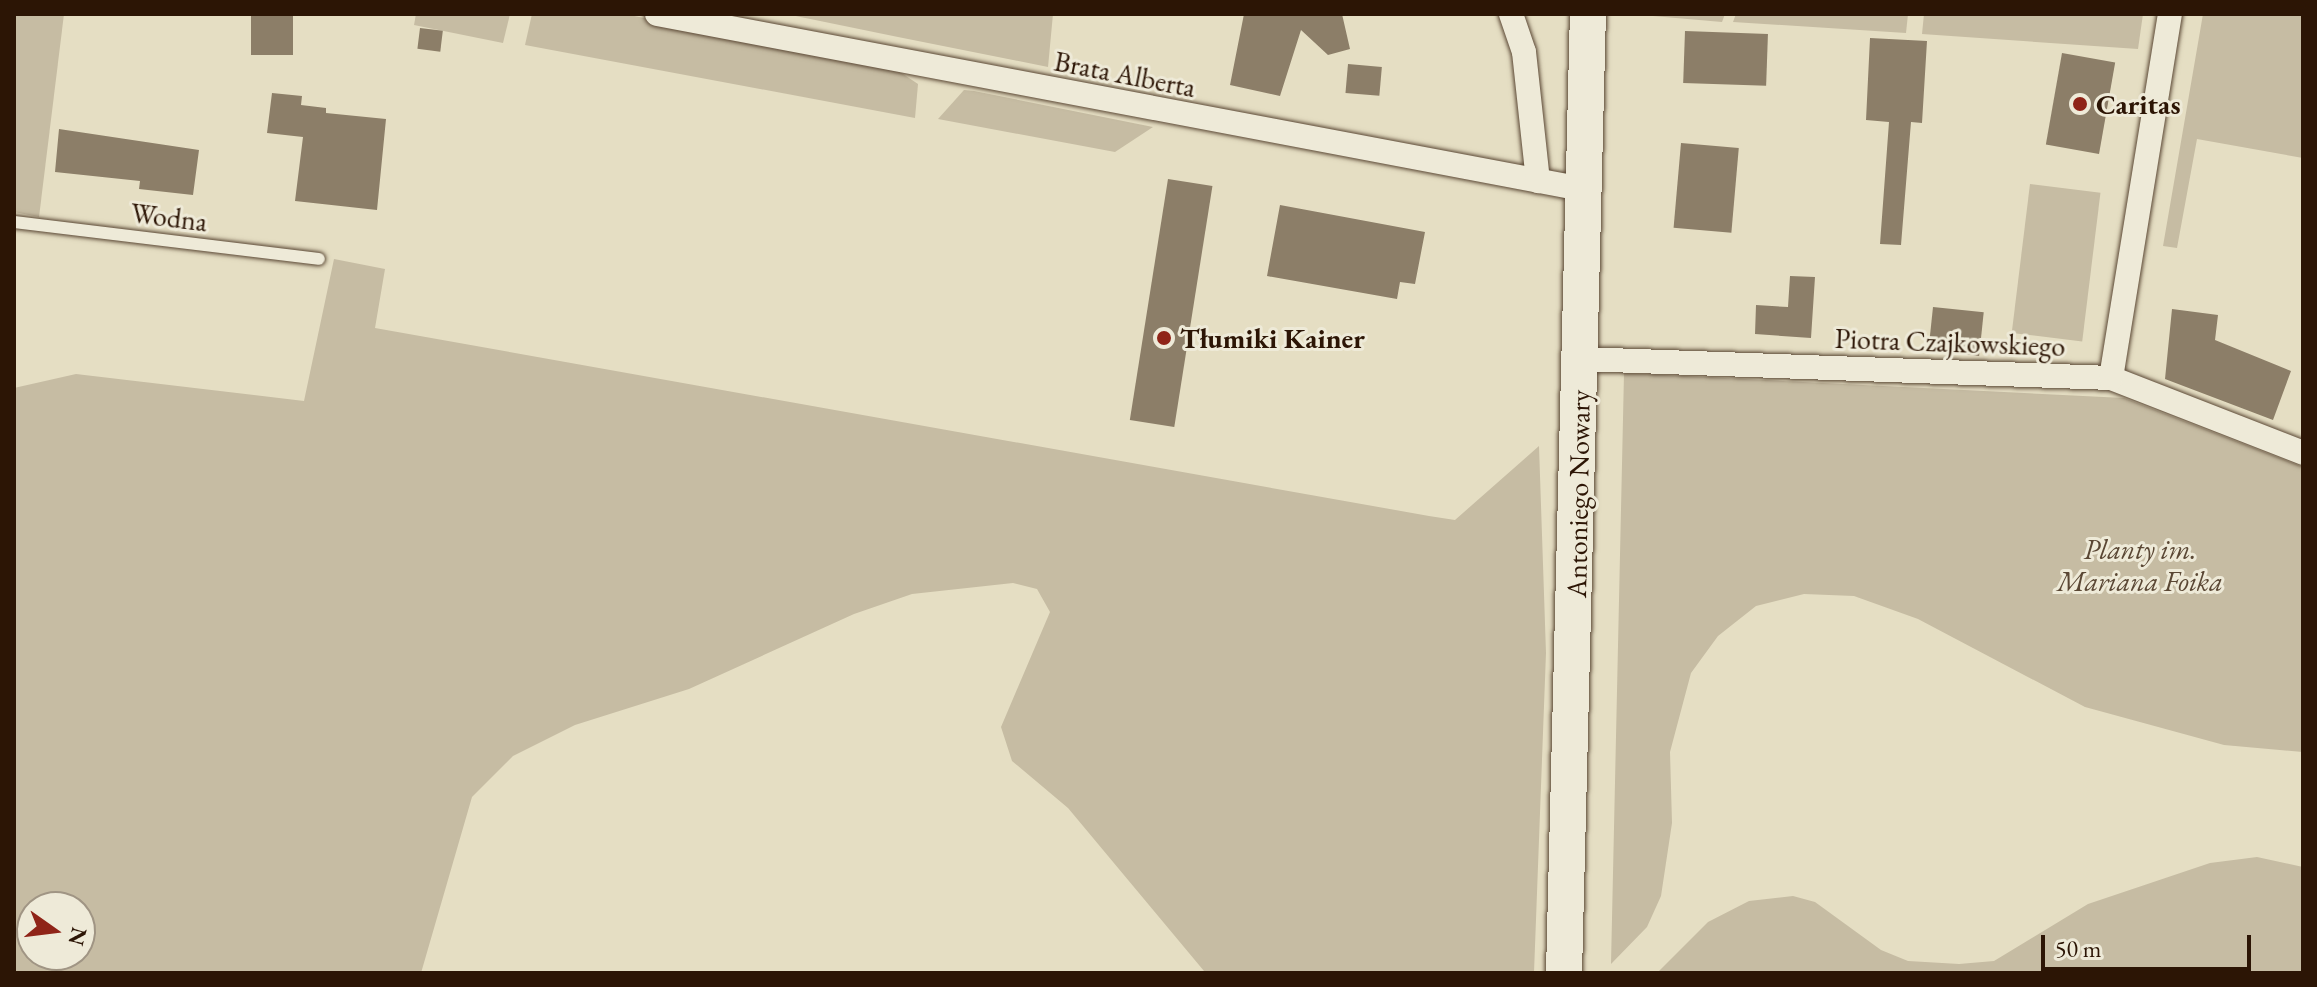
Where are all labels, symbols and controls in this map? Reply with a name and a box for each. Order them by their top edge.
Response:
street label: Brata Alberta [1051,44,1199,104]
place label: Caritas [2096,87,2180,121]
marker: Caritas [2071,95,2089,113]
street label: Wodna [129,196,209,238]
place label: Tłumiki Kainer [1180,321,1365,355]
street label: Piotra Czajkowskiego [1834,321,2066,363]
marker: Tłumiki Kainer [1155,329,1173,347]
street label: Antoniego Nowary [1559,390,1597,598]
park label: Planty im. Mariana Foika [2057,532,2223,598]
north arrow [16,891,96,971]
scale bar [2045,919,2255,969]
text: N [62,924,94,949]
text: 50 m [2055,933,2102,964]

